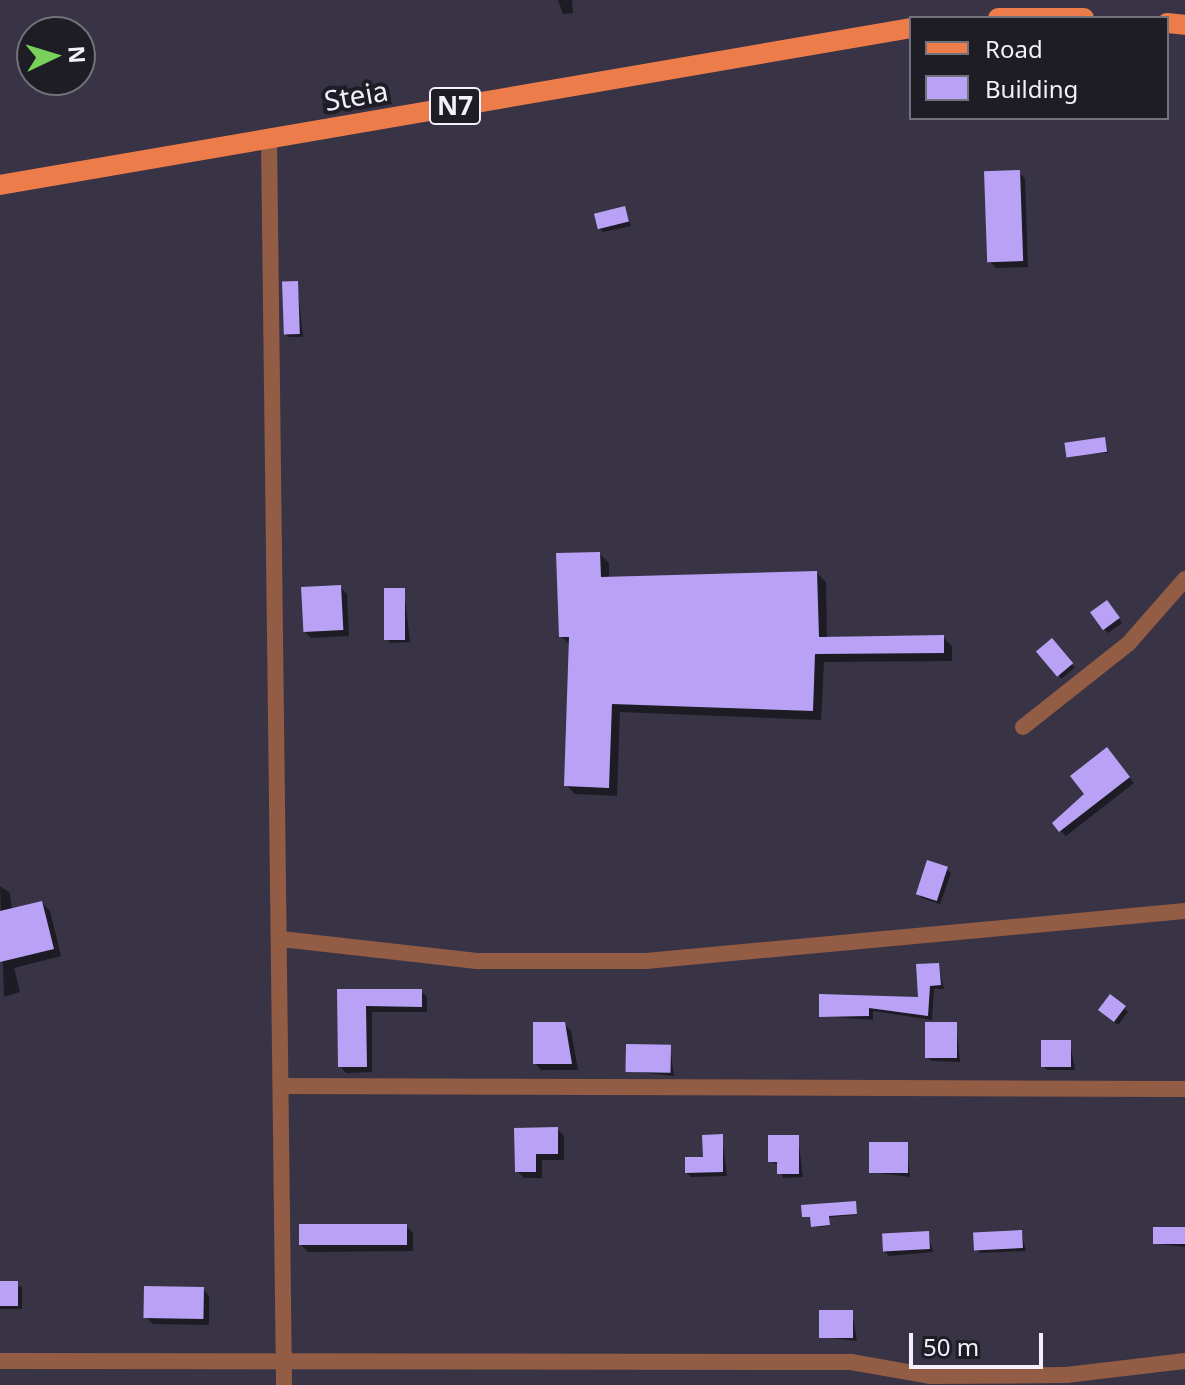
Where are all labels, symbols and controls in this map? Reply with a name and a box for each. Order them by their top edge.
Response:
north arrow [16,16,96,96]
legend [909,16,1169,120]
text: Road [985,32,1043,65]
text: N [62,44,94,64]
text: Building [985,72,1078,105]
street label: Steia [321,73,391,117]
road number: N7 [427,84,483,128]
scale bar [913,1317,1047,1367]
text: 50 m [923,1330,979,1363]

